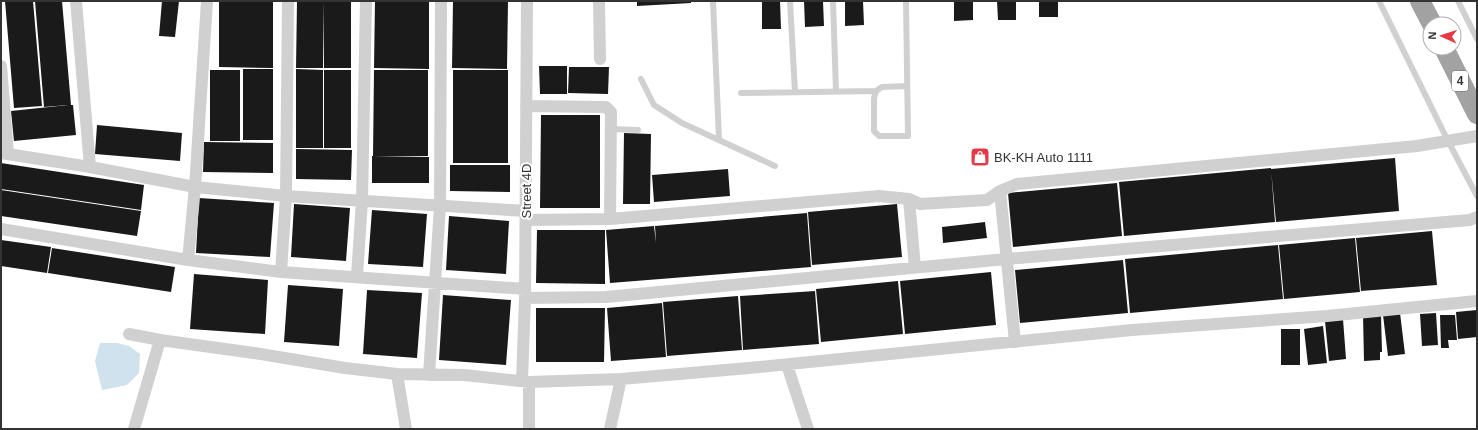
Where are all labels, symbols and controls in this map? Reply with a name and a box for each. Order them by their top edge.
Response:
north arrow [1422,16,1462,56]
text: N [1426,31,1438,40]
road number: 4 [1452,71,1468,91]
shop icon: BK-KH Auto 1111 [969,146,991,168]
place label: BK-KH Auto 1111 [994,150,1093,165]
street label: Street 4D [519,164,534,218]

